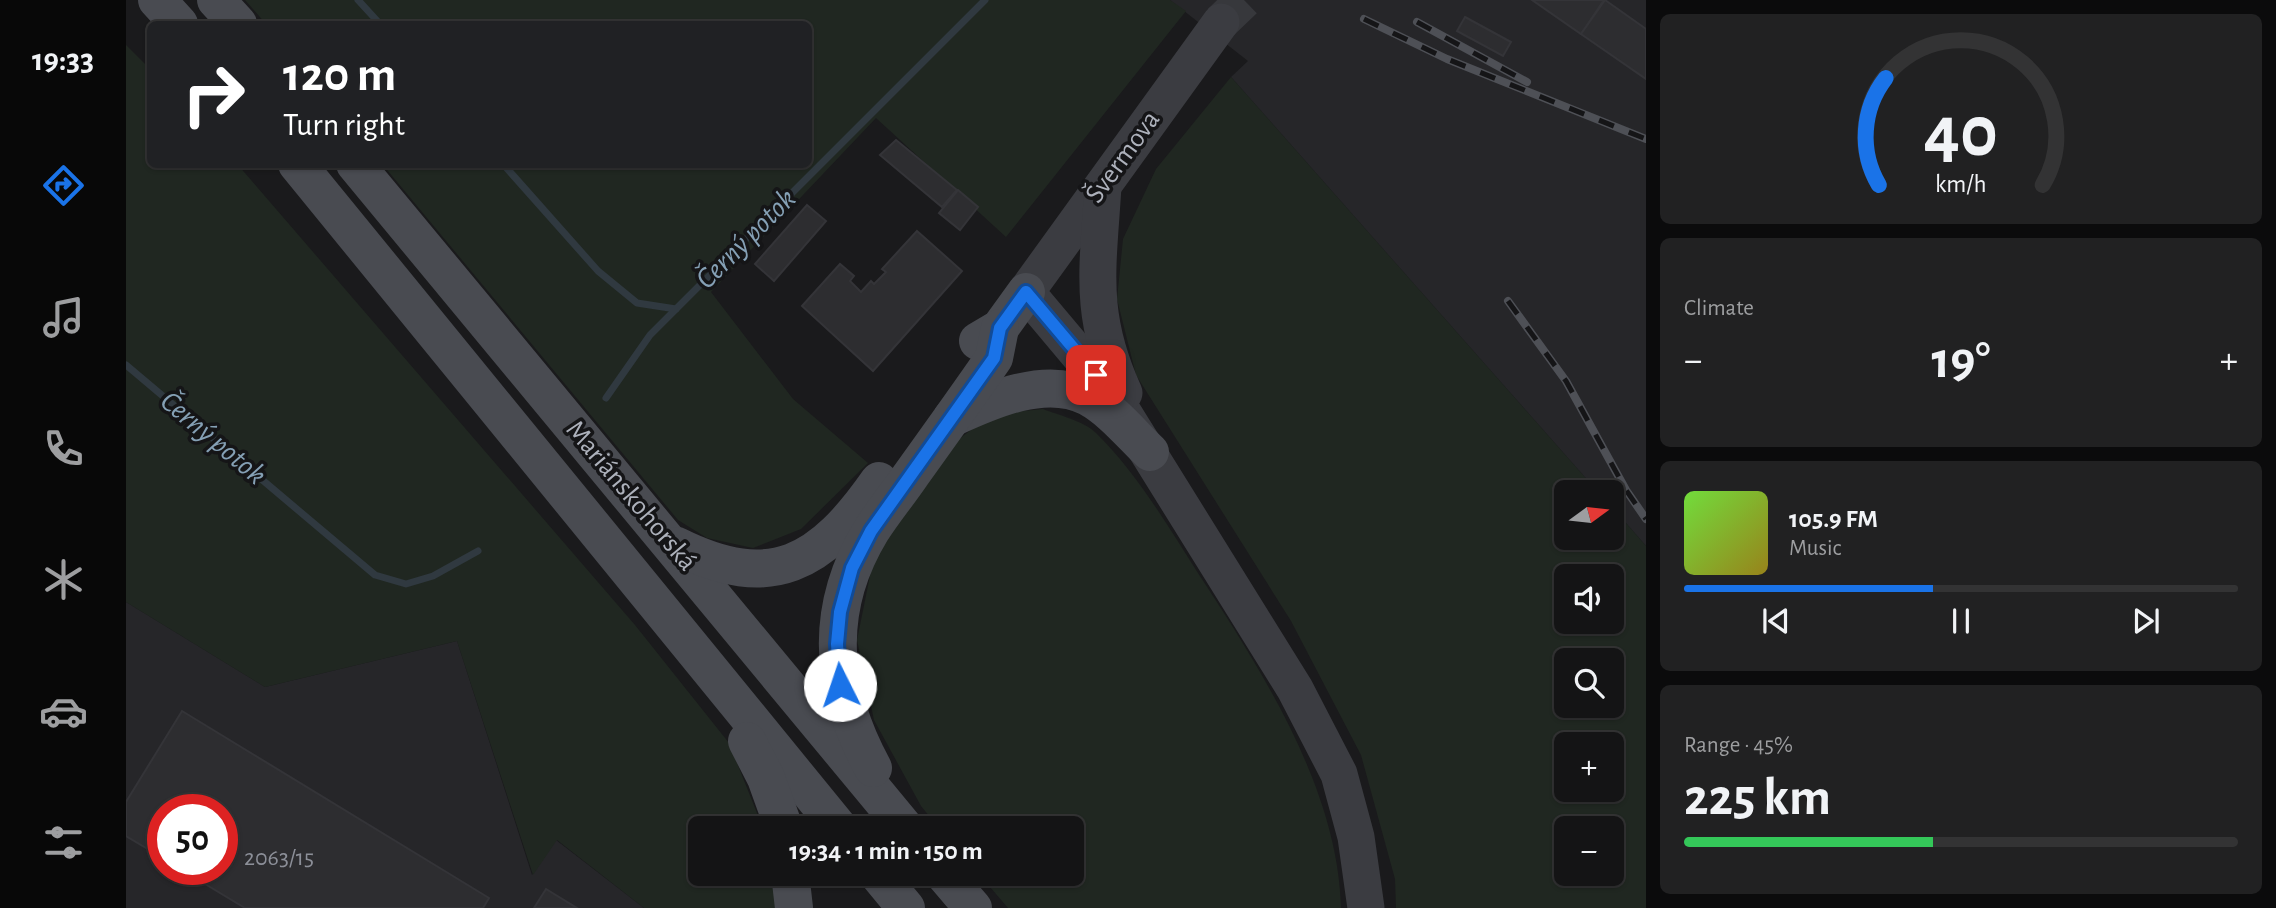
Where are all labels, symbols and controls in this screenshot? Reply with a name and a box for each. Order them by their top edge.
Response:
text: 19:33 [32,44,94,76]
icon: right [168,49,259,140]
text: 120 m [283,51,396,100]
text: 40 [1924,97,1998,170]
street label: Švermova [1079,105,1166,208]
text: Turn right [283,109,405,141]
icon: directions [39,161,88,210]
text: km/h [1935,172,1987,197]
water label: Černý potok [689,182,802,295]
icon: music [39,293,88,342]
text: Climate [1684,297,1754,320]
text: 19° [1931,335,1991,387]
text: − [1684,342,1702,380]
text: + [2220,342,2238,380]
pin [1066,345,1126,405]
icon: arrive [1077,356,1115,394]
water label: Černý potok [155,384,273,491]
street label: Mariánskohorská [560,416,702,576]
icon: phone [39,424,88,473]
north arrow [1554,480,1624,550]
map controls [1554,480,1624,886]
text: 105.9 FM [1789,506,1878,532]
text: Music [1789,537,1841,560]
icon: climate [39,555,88,604]
button: sound [1554,564,1624,634]
icon: previous [1757,602,1795,640]
icon: pause [1942,602,1980,640]
icon: next [2127,602,2165,640]
position arrow [803,648,877,722]
button: search [1554,648,1624,718]
icon: car [39,687,88,736]
button: + [1554,732,1624,802]
text: Range · 45% [1684,734,1793,757]
text: 225 km [1684,772,1831,824]
speed limit sign: 50 [147,794,238,885]
button: − [1554,816,1624,886]
icon: filters [39,818,88,867]
text: 19:34 · 1 min · 150 m [789,838,983,864]
house number: 2063/15 [244,846,314,870]

